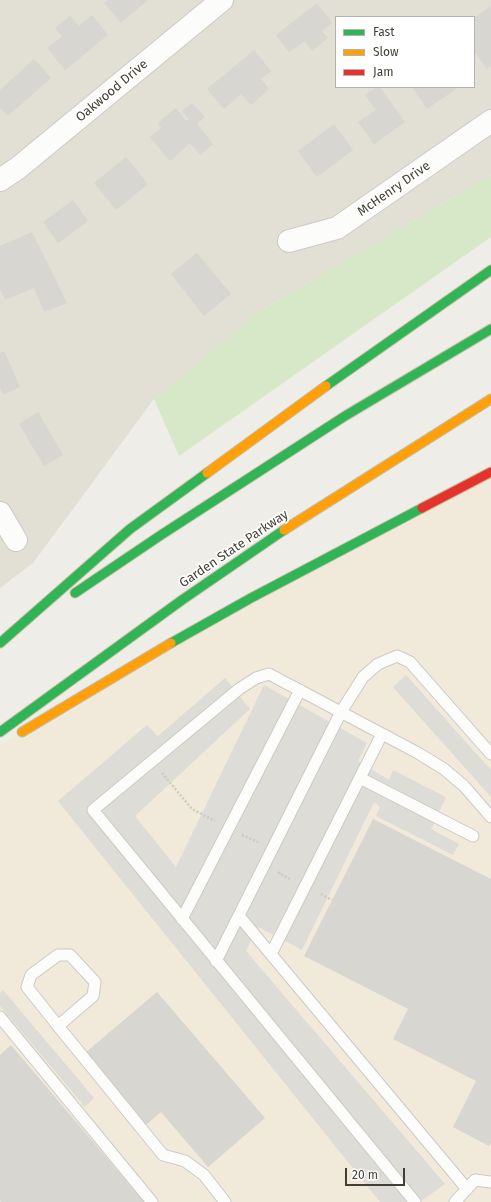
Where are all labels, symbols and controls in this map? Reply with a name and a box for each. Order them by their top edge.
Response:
legend [335,16,475,88]
text: Fast [373,25,395,39]
text: Slow [373,45,399,59]
street label: Oakwood Drive [73,56,151,126]
text: Jam [373,65,393,79]
street label: McHenry Drive [355,158,433,220]
street label: Garden State Parkway [177,507,291,591]
scale bar [347,1160,407,1186]
text: 20 m [352,1168,378,1182]

